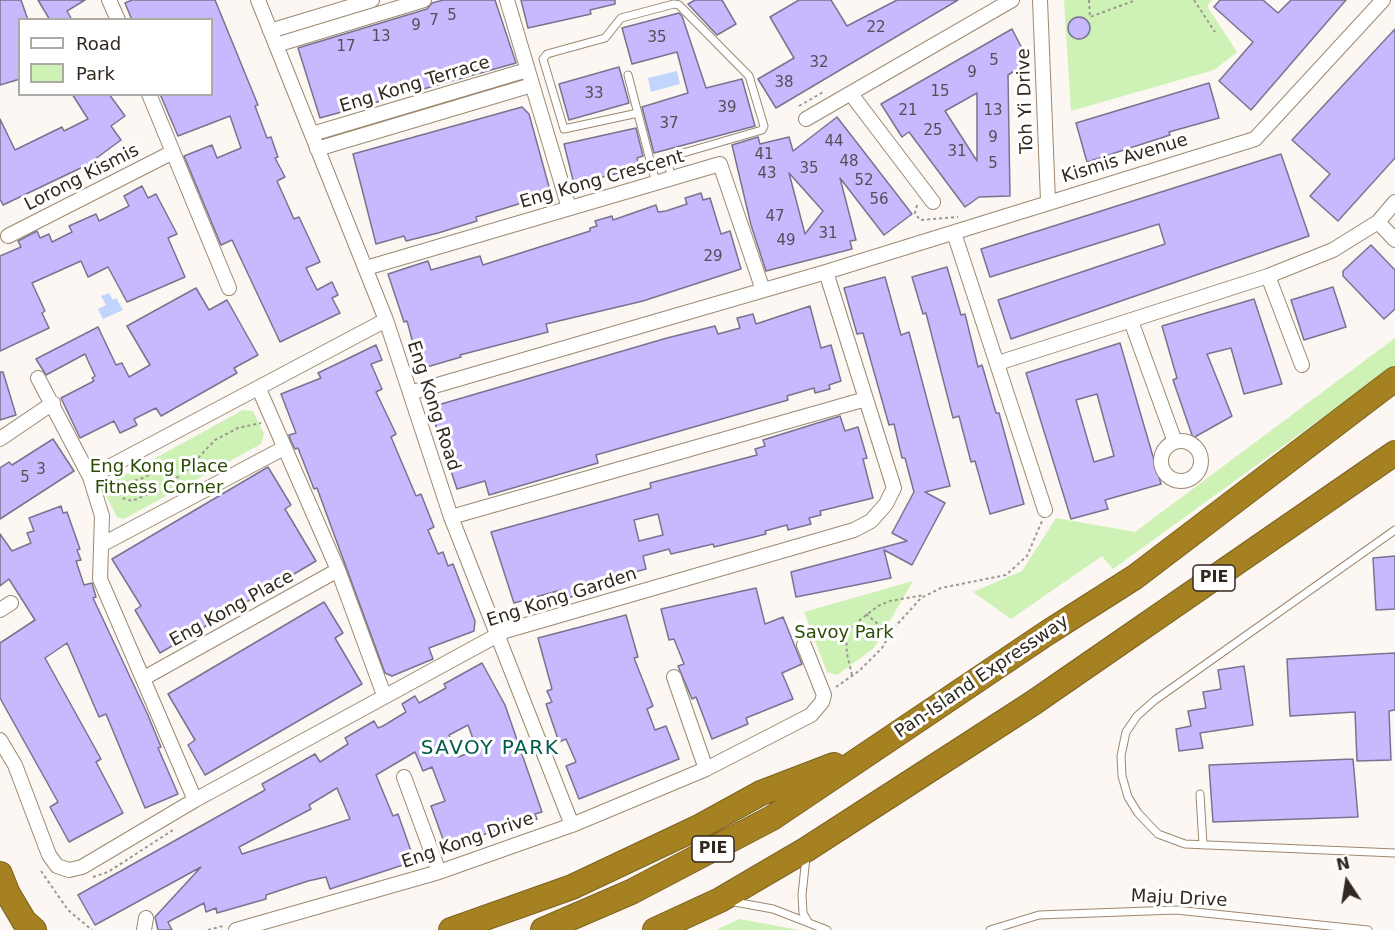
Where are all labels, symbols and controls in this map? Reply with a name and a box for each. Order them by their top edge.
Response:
house number: 5 [447,7,457,25]
house number: 7 [429,12,439,30]
house number: 9 [411,17,421,35]
legend [18,18,213,96]
house number: 22 [866,19,886,37]
house number: 13 [371,28,391,46]
house number: 35 [647,29,667,47]
text: Road [76,33,121,54]
house number: 17 [336,38,356,56]
street label: Toh Yi Drive [1013,48,1039,154]
street label: Eng Kong Terrace [337,52,493,118]
house number: 5 [989,52,999,70]
house number: 32 [809,54,829,72]
text: Park [76,63,115,84]
house number: 9 [967,64,977,82]
house number: 38 [774,74,794,92]
house number: 15 [930,83,950,101]
house number: 33 [584,85,604,103]
house number: 39 [717,99,737,117]
house number: 21 [898,102,918,120]
house number: 13 [983,102,1003,120]
house number: 37 [659,115,679,133]
house number: 25 [923,122,943,140]
house number: 9 [988,129,998,147]
street label: Kismis Avenue [1059,130,1191,188]
house number: 44 [824,133,844,151]
street label: Lorong Kismis [21,140,143,216]
house number: 31 [947,143,967,161]
street label: Eng Kong Crescent [517,146,687,214]
house number: 41 [754,146,774,164]
house number: 48 [839,153,859,171]
house number: 5 [988,155,998,173]
house number: 35 [799,160,819,178]
house number: 43 [757,165,777,183]
house number: 52 [854,172,874,190]
house number: 56 [869,191,889,209]
house number: 47 [765,208,785,226]
house number: 31 [818,225,838,243]
house number: 49 [776,232,796,250]
house number: 29 [703,248,723,266]
street label: Eng Kong Road [402,338,464,474]
park label: Eng Kong Place Fitness Corner [90,456,228,498]
house number: 3 [36,461,46,479]
house number: 5 [20,469,30,487]
street label: Eng Kong Garden [484,564,640,632]
road number: PIE [1193,565,1235,591]
street label: Eng Kong Place [166,566,298,652]
street label: Pan-Island Expressway [891,611,1073,743]
park label: Savoy Park [794,622,894,644]
district label: SAVOY PARK [421,737,559,761]
street label: Eng Kong Drive [399,808,537,874]
road number: PIE [692,836,734,862]
north arrow [1317,852,1377,912]
text: N [1335,853,1352,875]
street label: Maju Drive [1130,886,1228,912]

